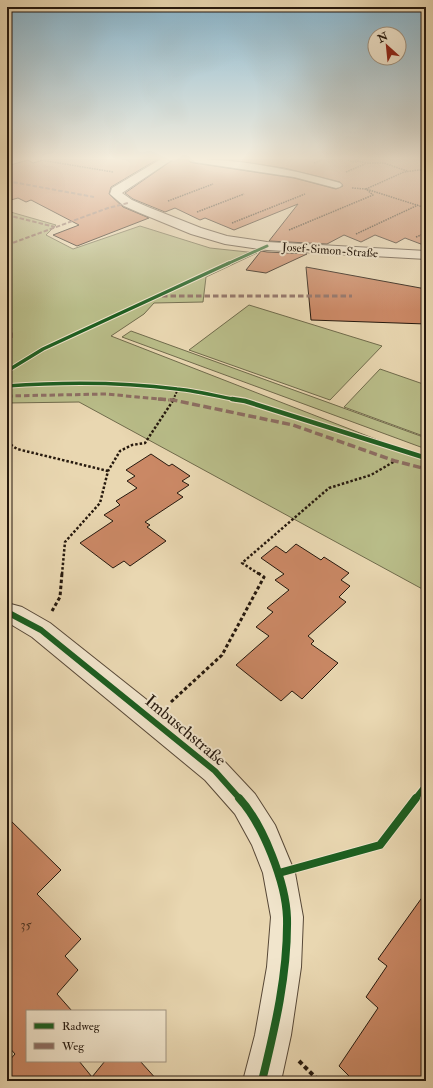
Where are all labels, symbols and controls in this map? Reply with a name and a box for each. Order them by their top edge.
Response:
north arrow [367,26,407,66]
text: N [374,29,391,46]
street label: Josef-Simon-Straße [281,240,378,261]
street label: Imbuschstraße [141,690,231,770]
house number: 35 [20,916,33,933]
legend [26,1010,166,1062]
text: Radweg [62,1019,101,1034]
text: Weg [61,1039,85,1054]

